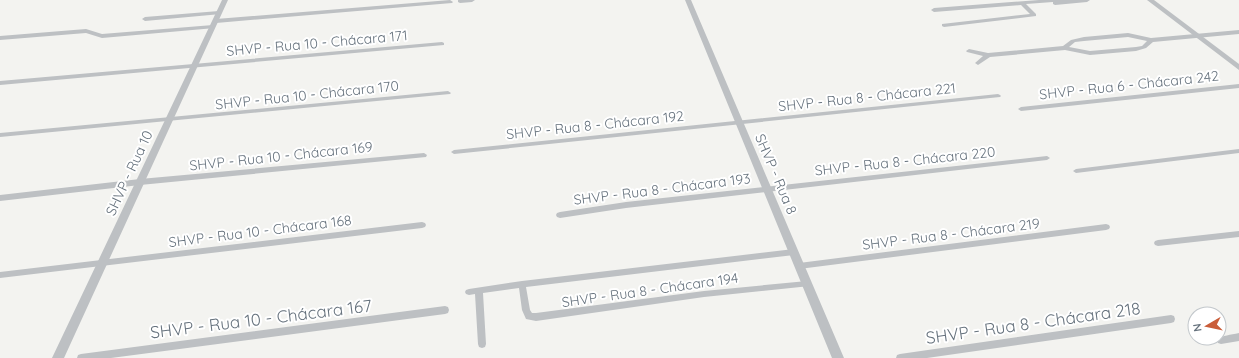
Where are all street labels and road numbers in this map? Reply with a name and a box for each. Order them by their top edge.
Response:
street label: SHVP - Rua 10 - Chácara 171 [226,26,408,60]
street label: SHVP - Rua 6 - Chácara 242 [1038,67,1220,103]
street label: SHVP - Rua 10 - Chácara 170 [214,76,400,114]
street label: SHVP - Rua 8 - Chácara 221 [777,79,957,115]
street label: SHVP - Rua 8 - Chácara 192 [505,107,685,143]
street label: SHVP - Rua 10 [101,128,157,218]
street label: SHVP - Rua 8 [751,131,801,217]
street label: SHVP - Rua 10 - Chácara 169 [188,137,374,175]
street label: SHVP - Rua 8 - Chácara 220 [814,143,996,179]
street label: SHVP - Rua 8 - Chácara 193 [573,169,751,209]
street label: SHVP - Rua 10 - Chácara 168 [168,211,352,251]
street label: SHVP - Rua 8 - Chácara 219 [861,214,1041,254]
street label: SHVP - Rua 8 - Chácara 194 [561,269,739,311]
street label: SHVP - Rua 10 - Chácara 167 [149,294,373,343]
street label: SHVP - Rua 8 - Chácara 218 [924,297,1142,348]

